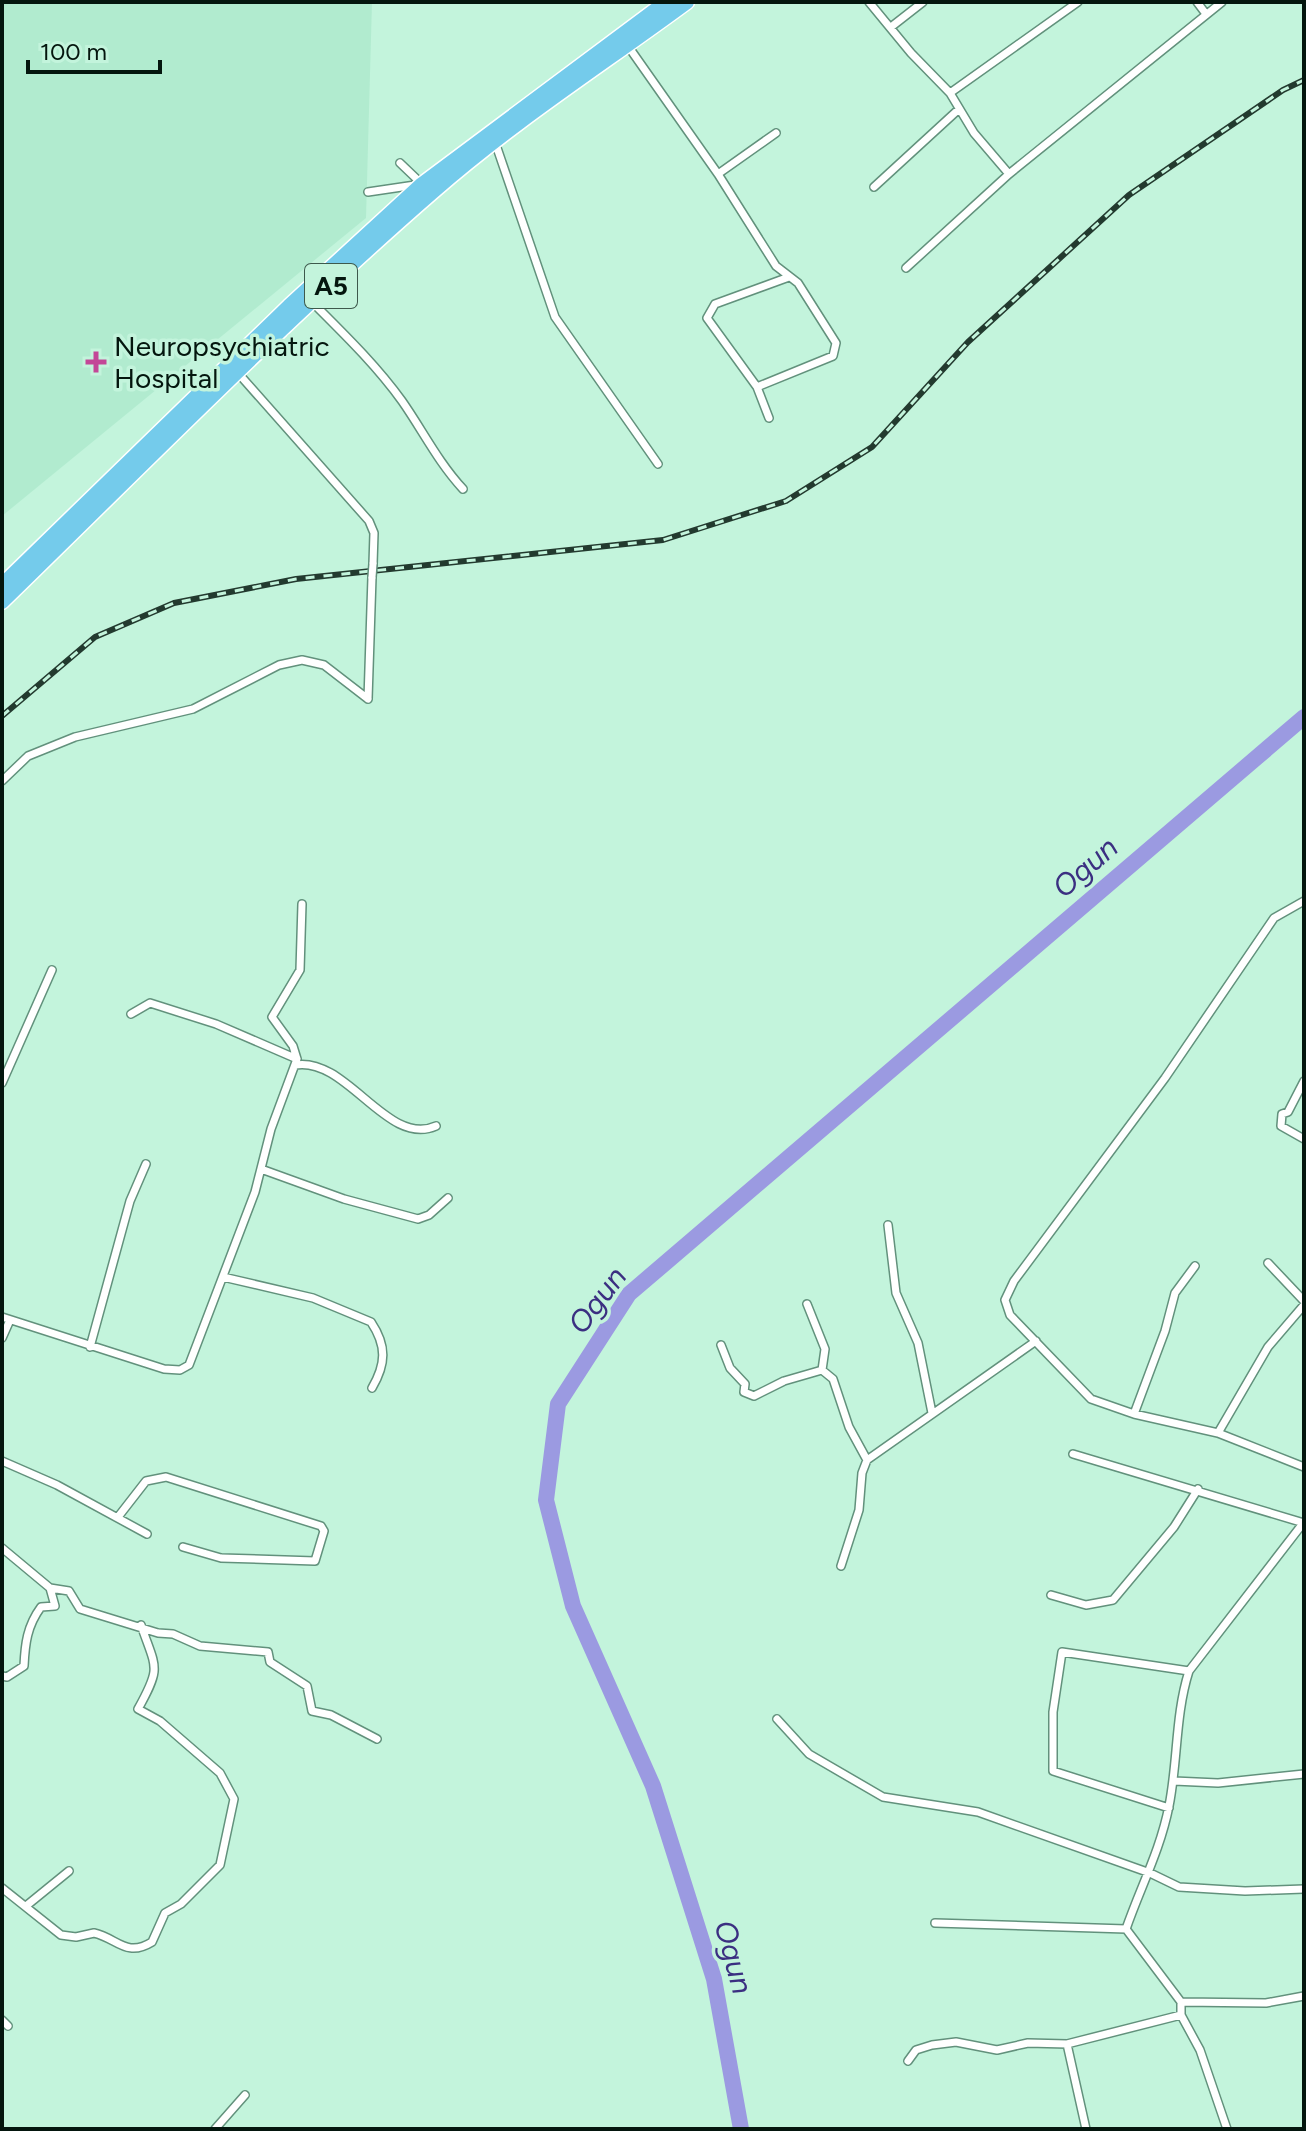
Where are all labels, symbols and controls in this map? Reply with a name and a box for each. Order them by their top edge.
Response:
scale bar [28,24,160,74]
text: 100 m [40,37,107,66]
road number: A5 [305,264,357,308]
place label: Neuropsychiatric Hospital [114,329,330,395]
marker: Neuropsychiatric Hospital [85,351,107,373]
water label: Ogun [1045,829,1125,905]
water label: Ogun [560,1259,634,1341]
water label: Ogun [707,1916,761,1998]

